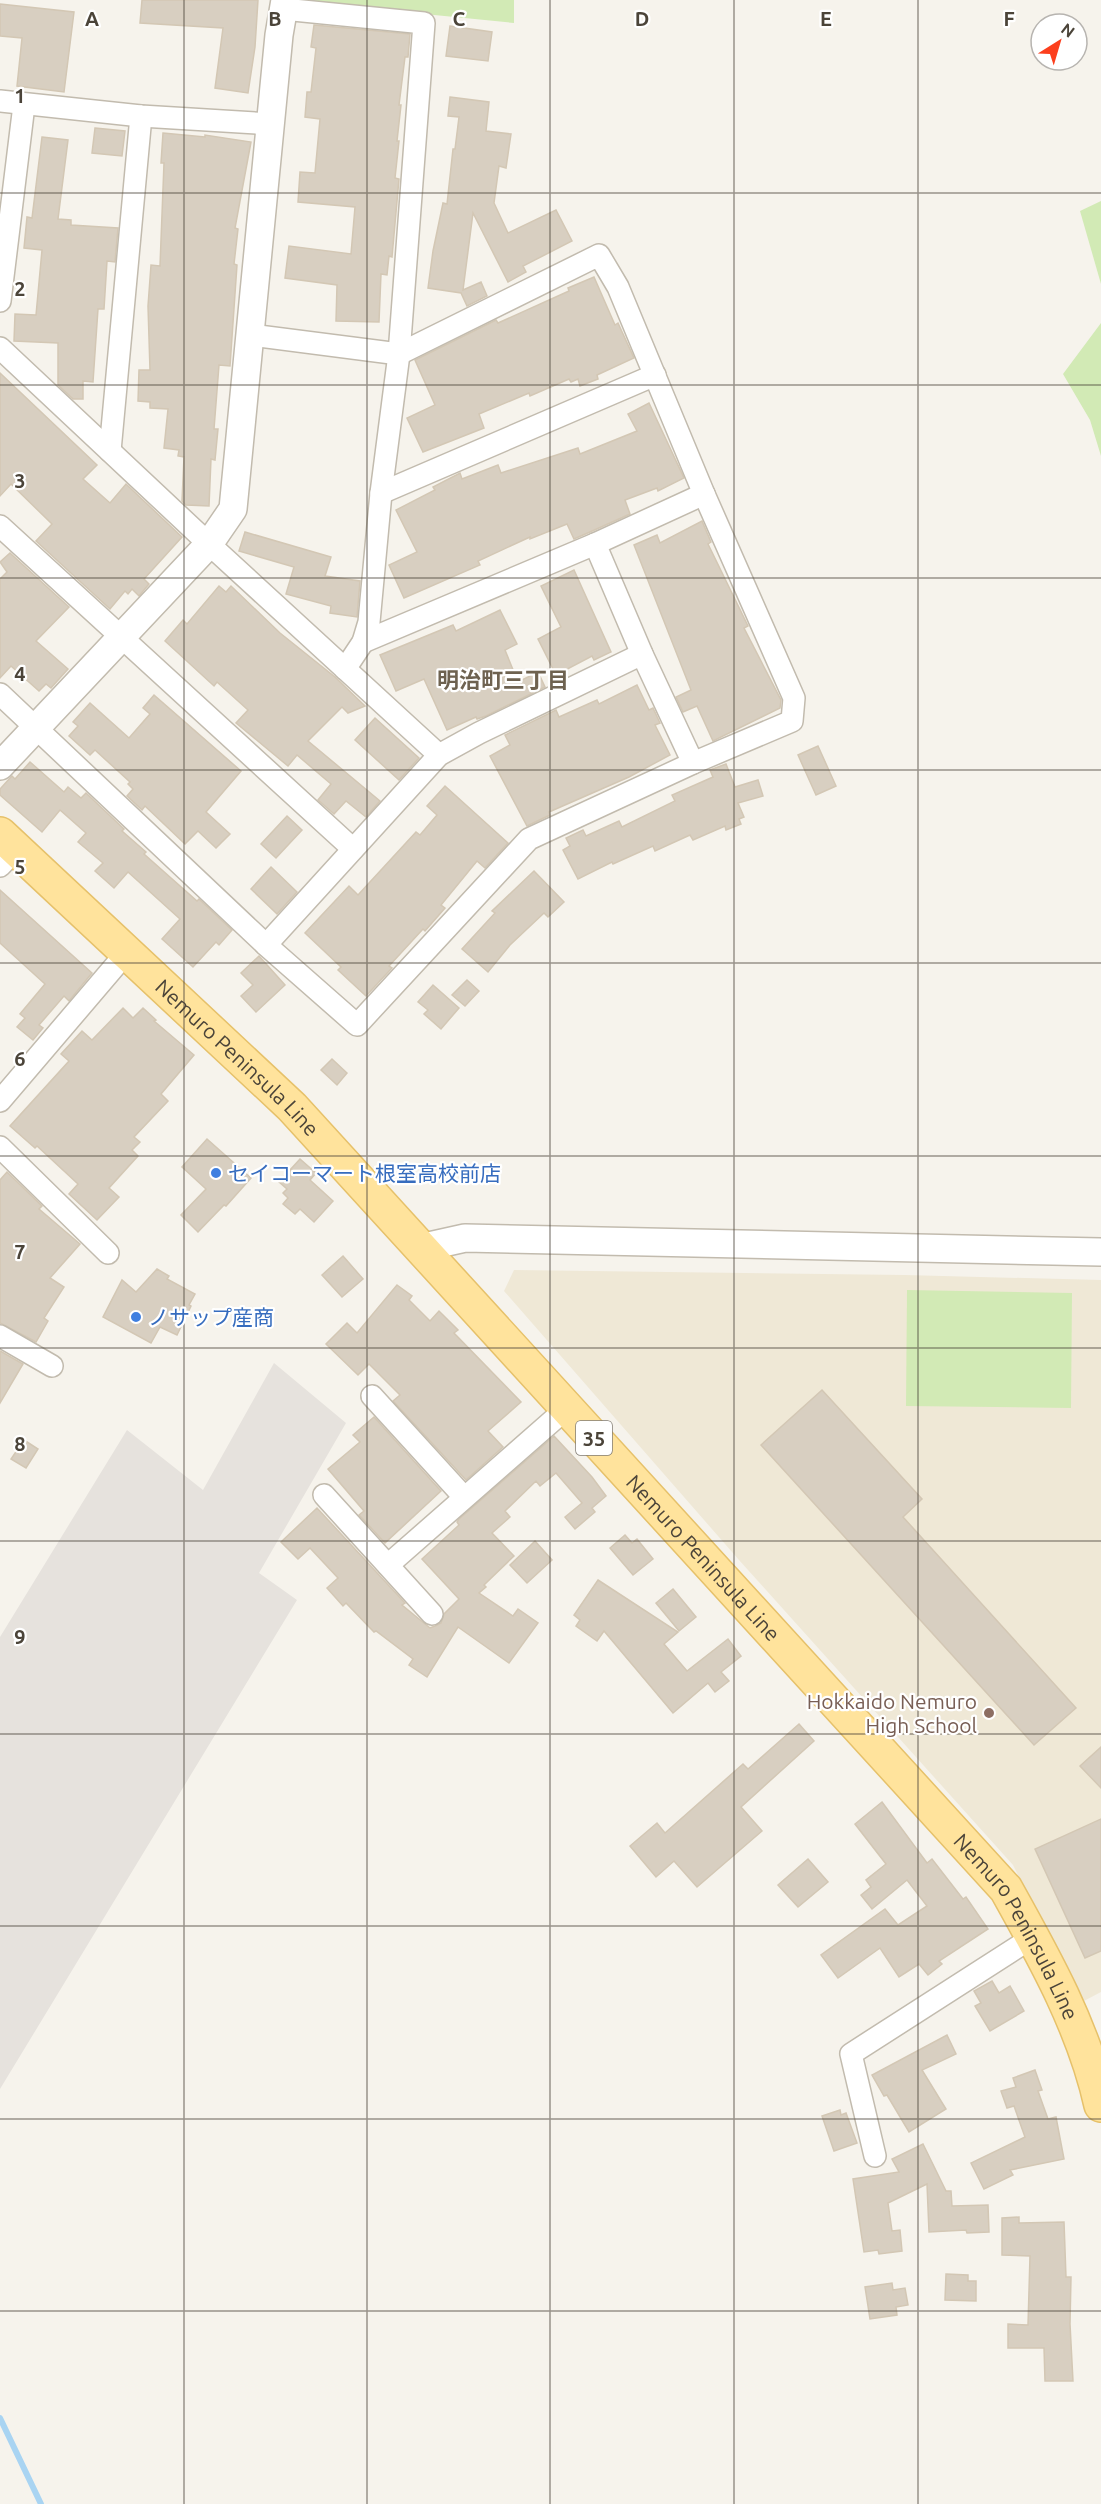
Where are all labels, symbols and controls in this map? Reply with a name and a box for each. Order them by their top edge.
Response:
text: A [85,7,99,30]
text: B [268,7,282,30]
text: C [453,7,466,30]
text: D [635,7,649,30]
text: E [820,7,832,30]
text: F [1003,7,1015,30]
north arrow [1029,12,1089,72]
text: N [1058,19,1078,41]
text: 1 [14,84,26,107]
text: 2 [14,277,26,300]
text: 3 [14,469,26,492]
text: 4 [14,662,26,685]
district label: 明治町三丁目 [437,667,569,692]
text: 5 [14,855,26,878]
street label: Nemuro Peninsula Line [151,974,324,1141]
text: 6 [14,1047,26,1070]
place label: セイコーマート根室高校前店 [228,1161,501,1185]
marker: セイコーマート根室高校前店 [209,1166,223,1180]
text: 7 [14,1240,26,1263]
place label: ノサップ産商 [148,1305,274,1329]
marker: ノサップ産商 [129,1310,143,1324]
road number: 35 [576,1421,612,1455]
text: 8 [14,1432,26,1455]
street label: Nemuro Peninsula Line [622,1470,785,1646]
text: 9 [14,1625,26,1648]
place label: Hokkaido Nemuro High School [807,1689,977,1737]
marker: Hokkaido Nemuro High School [982,1706,996,1720]
street label: Nemuro Peninsula Line [949,1829,1083,2023]

